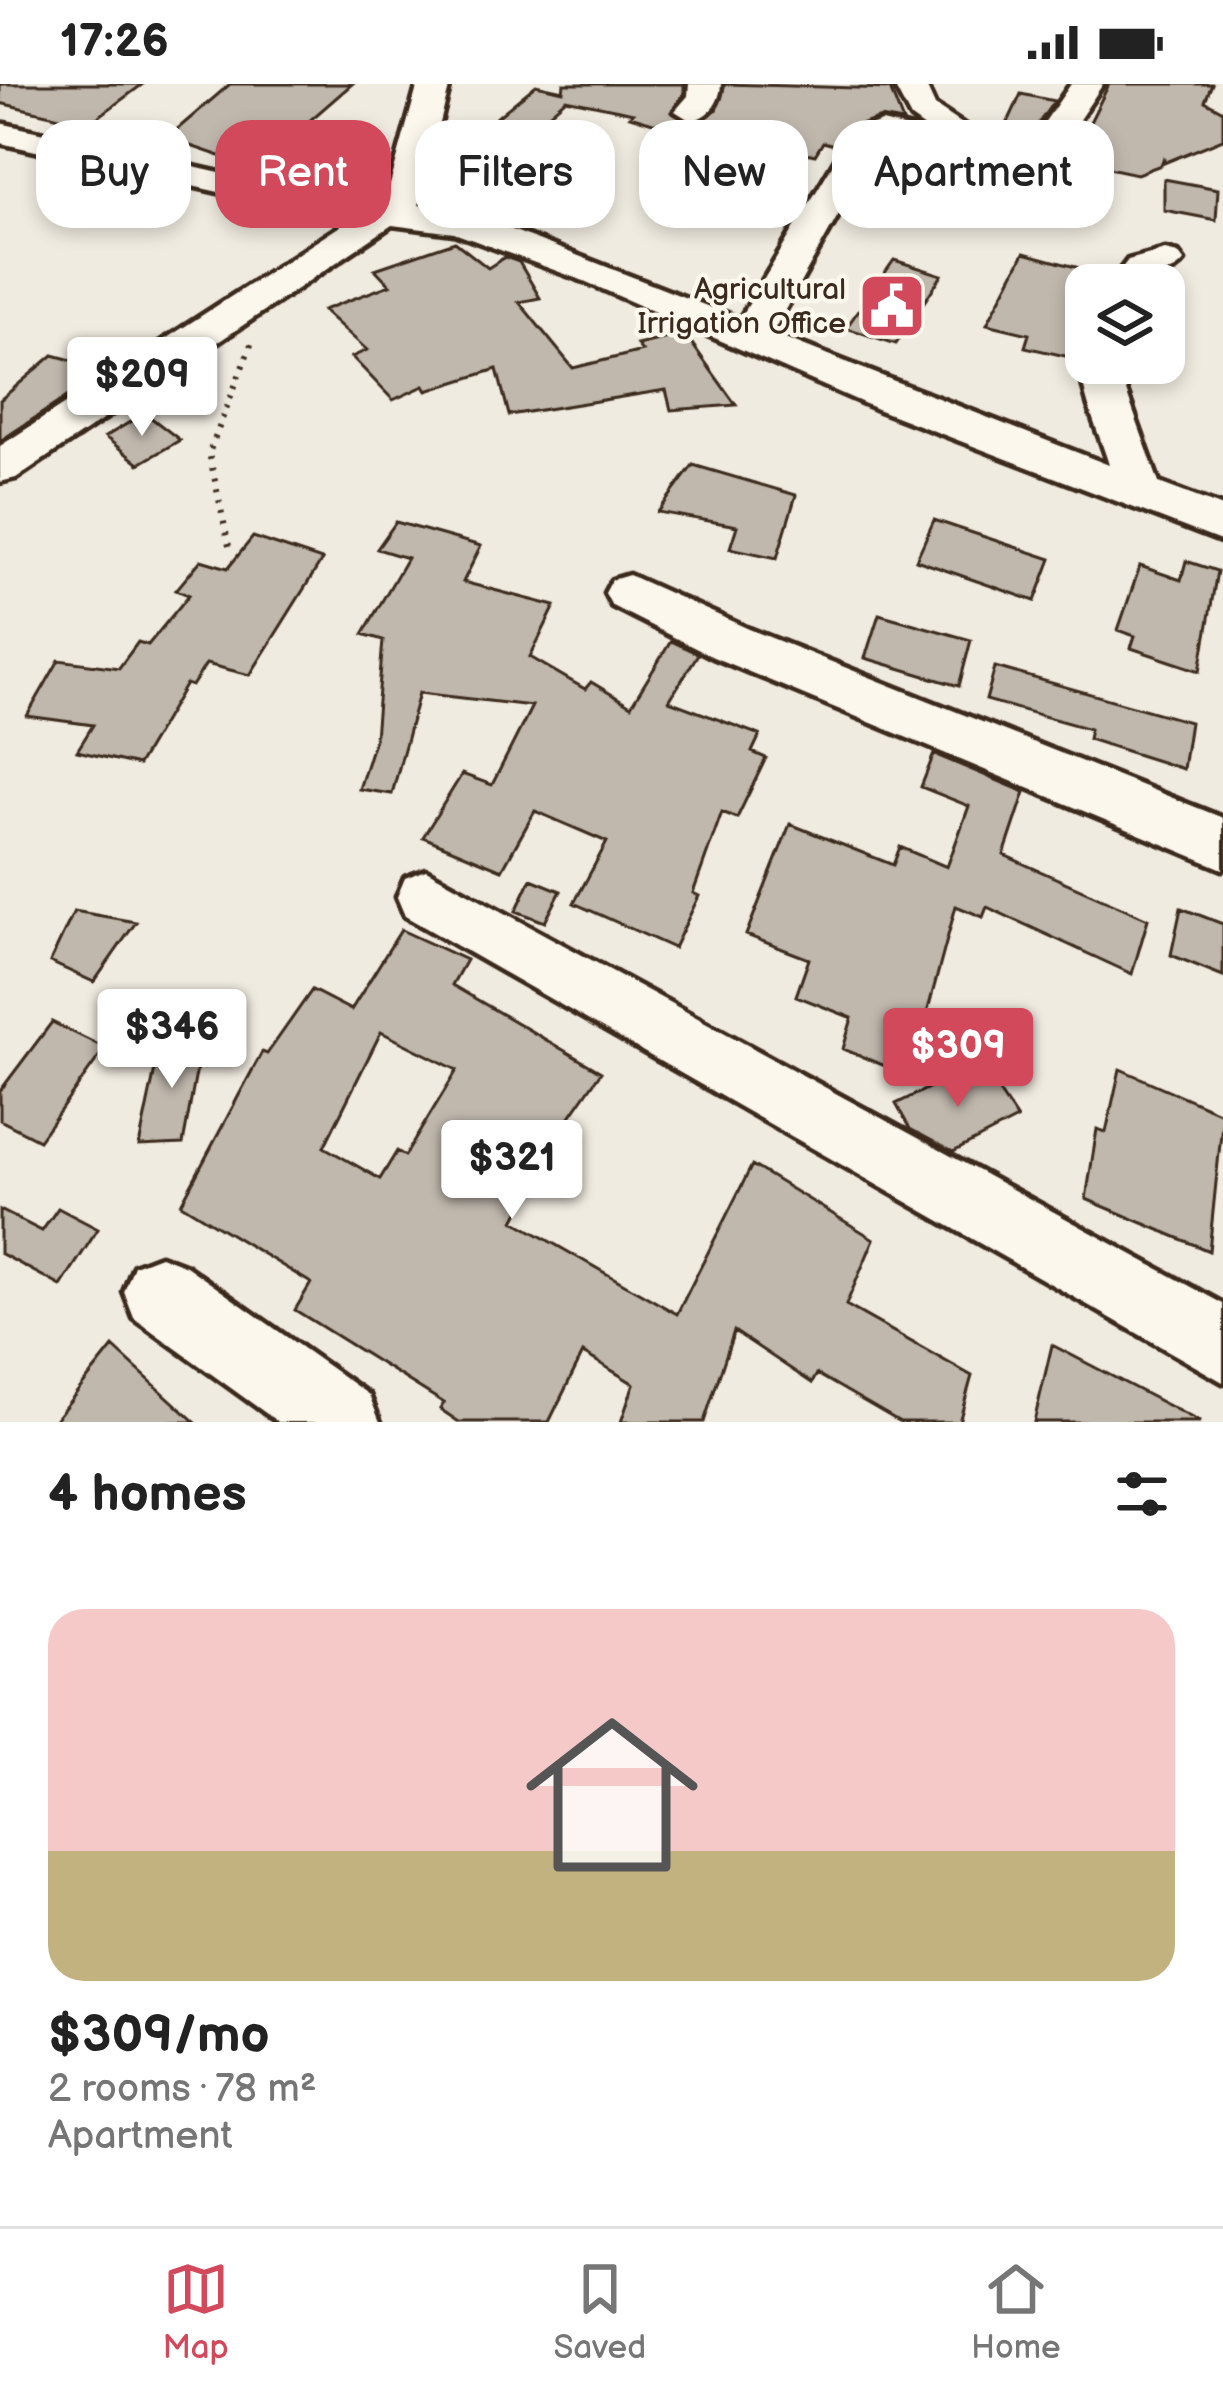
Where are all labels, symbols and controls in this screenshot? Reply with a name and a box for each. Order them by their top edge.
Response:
text: 17:26 [60,15,169,70]
chip: Buy [36,120,191,228]
chip: Rent [215,120,391,228]
chip: Filters [415,120,615,228]
chip: New [639,120,808,228]
chip: Apartment [832,120,1114,228]
map controls [1065,264,1185,384]
button: layers [1065,264,1185,384]
public building icon: Agricultural Irrigation Office [857,271,927,341]
place label: Agricultural Irrigation Office [637,272,846,342]
pin: $209 [71,337,213,439]
text: $209 [94,352,190,399]
pin: $346 [101,989,243,1091]
text: $346 [124,1004,220,1051]
pin: $309 [887,1008,1029,1110]
text: $309 [910,1023,1006,1070]
pin: $321 [441,1120,583,1222]
text: $321 [468,1135,556,1182]
icon: filters [1109,1461,1175,1527]
text: 4 homes [48,1464,247,1525]
icon: home [504,1687,720,1903]
text: $309/mo [48,2005,270,2066]
text: 2 rooms · 78 m² [48,2066,317,2113]
text: Apartment [48,2113,232,2160]
tab: Map [162,2256,229,2368]
tab: Saved [553,2256,646,2368]
tab: Home [971,2256,1061,2368]

